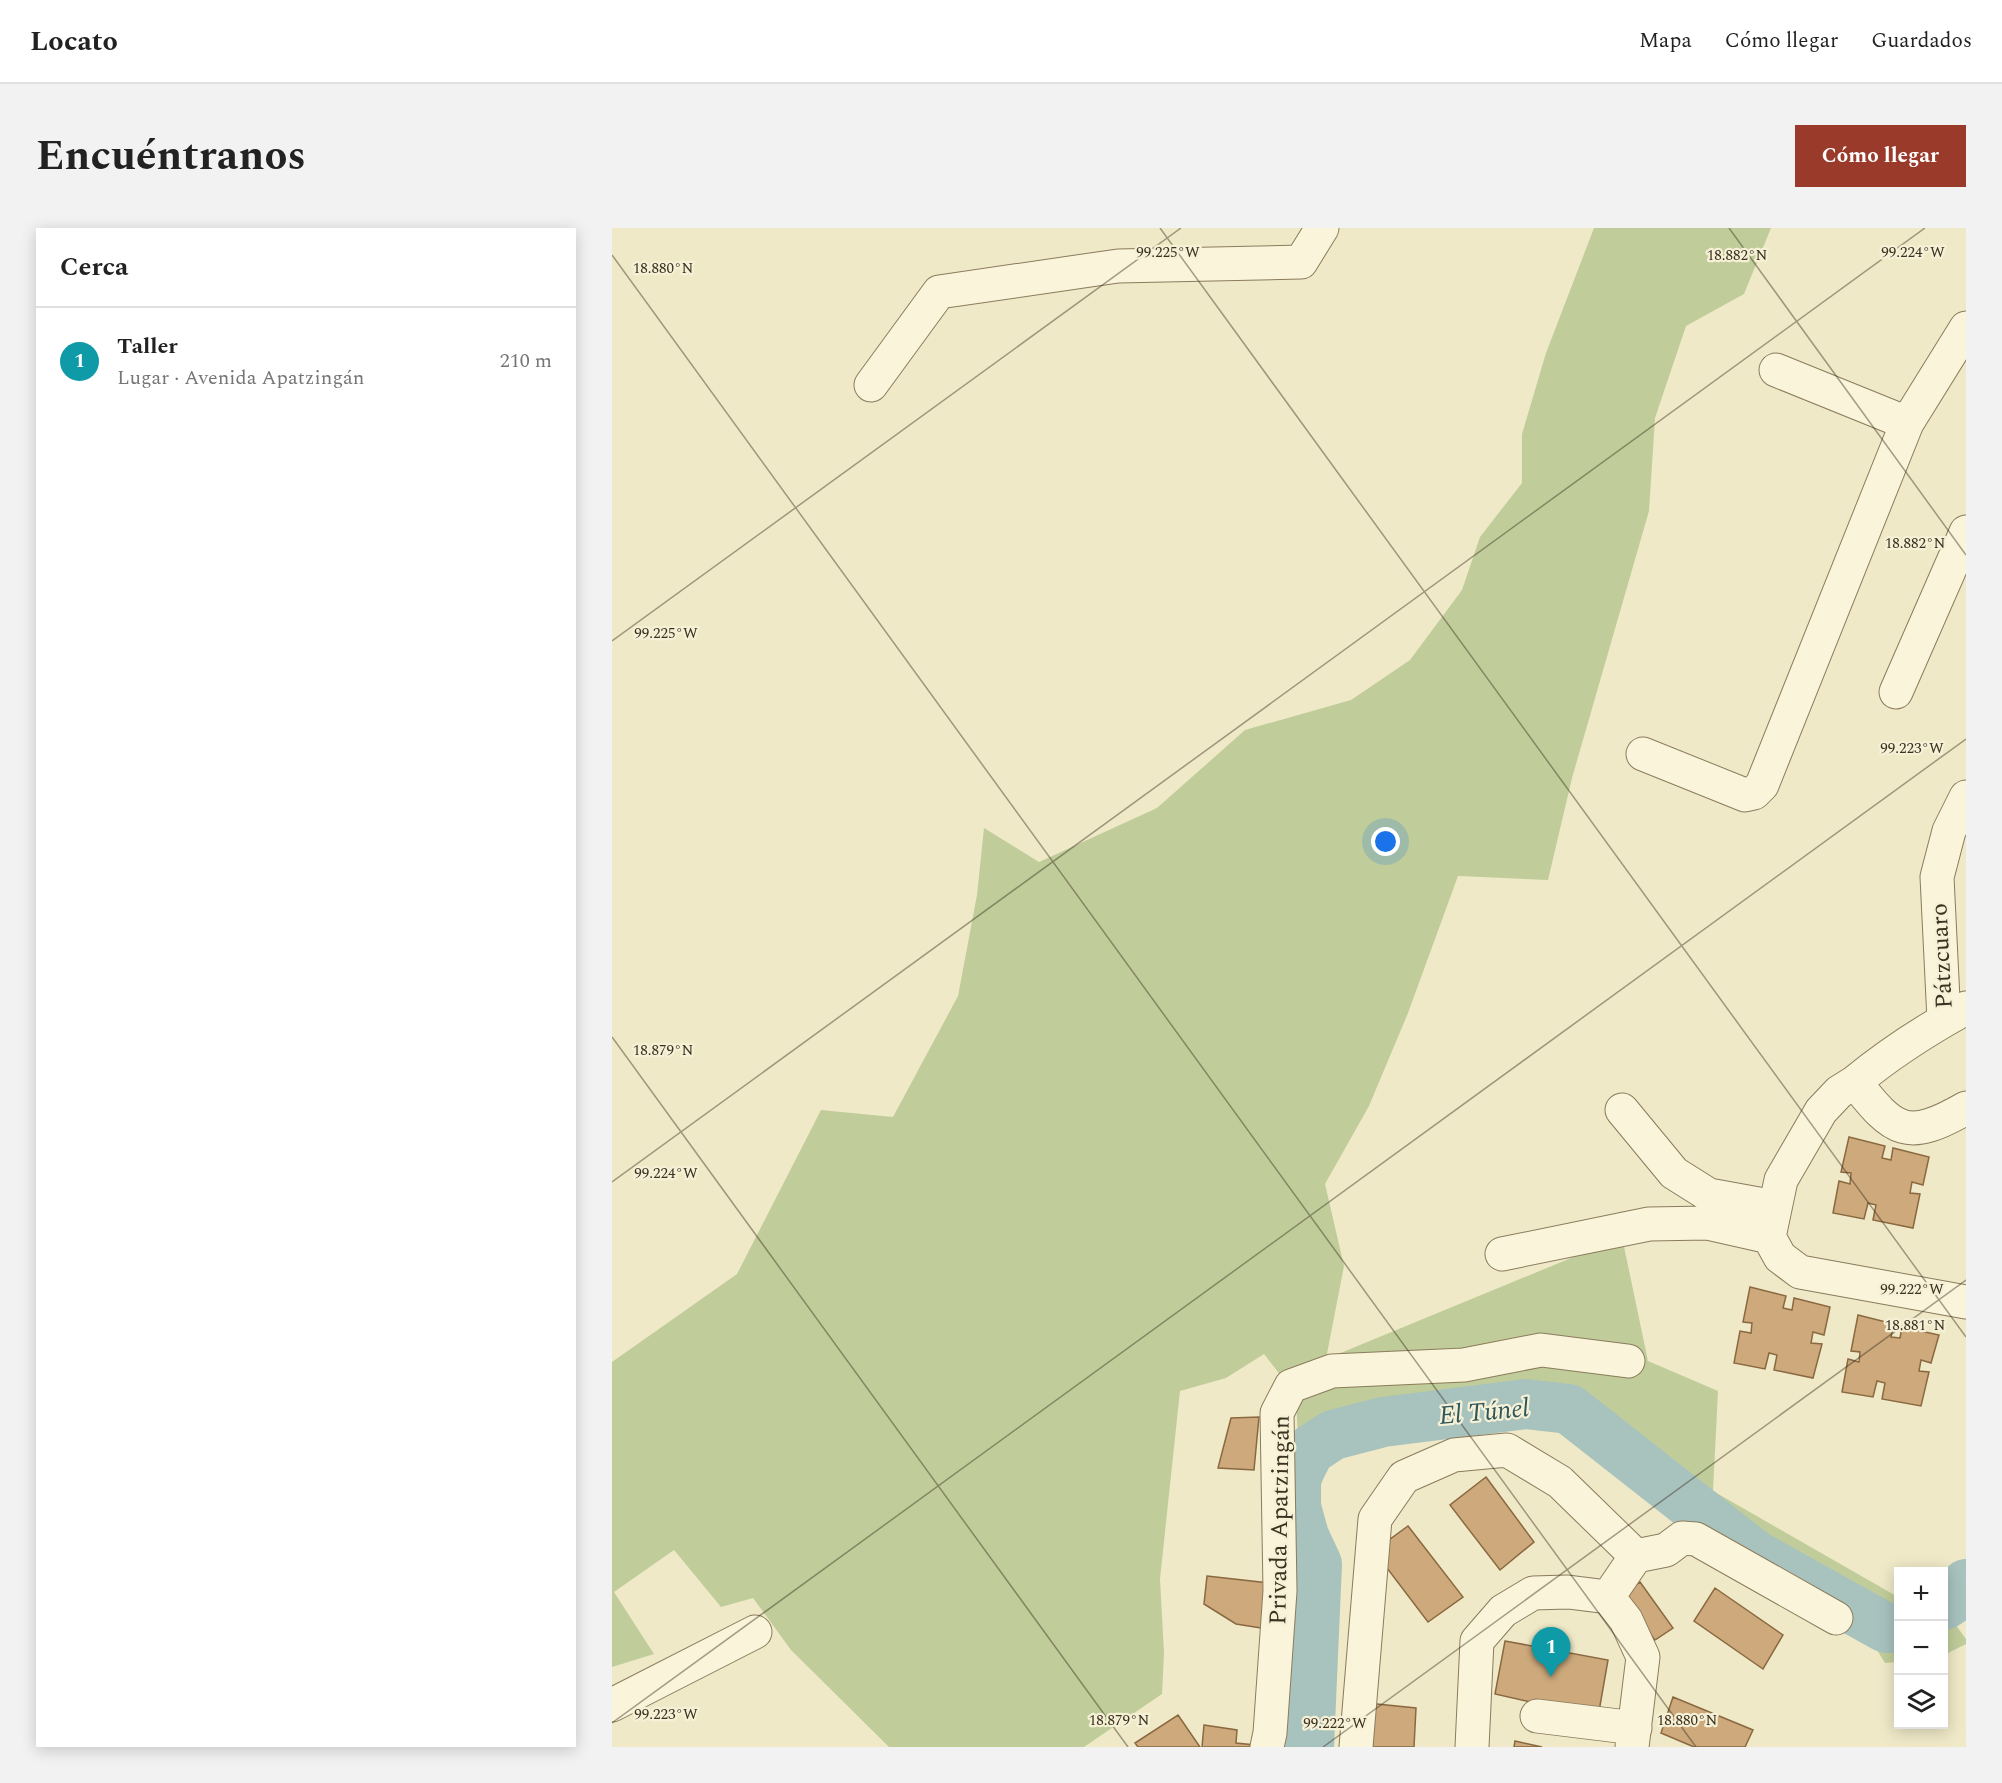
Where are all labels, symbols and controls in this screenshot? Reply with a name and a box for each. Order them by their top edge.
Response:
text: Locato [30,20,118,63]
text: Mapa [1639,25,1692,57]
text: Cómo llegar [1725,25,1838,57]
text: Guardados [1871,25,1972,57]
text: Encuéntranos [36,125,306,188]
button: Cómo llegar [1795,125,1966,187]
text: 99.225°W [1136,241,1200,264]
text: 99.224°W [1881,241,1945,264]
text: 18.882°N [1707,244,1767,267]
text: Cerca [60,247,128,287]
text: 18.880°N [633,257,693,280]
text: Taller [117,330,178,363]
text: 1 [74,346,85,376]
text: 210 m [500,346,552,376]
text: Lugar · Avenida Apatzingán [117,363,364,393]
text: 18.882°N [1885,532,1945,555]
text: 99.225°W [634,622,698,645]
text: 99.223°W [1880,737,1944,760]
your location [1371,827,1400,856]
street label: Pátzcuaro [1921,902,1963,1010]
text: 18.879°N [633,1039,693,1062]
text: 99.224°W [634,1162,698,1185]
text: 99.222°W [1880,1278,1944,1301]
text: 18.881°N [1885,1314,1945,1337]
water label: El Túnel [1437,1388,1531,1436]
street label: Privada Apatzingán [1260,1415,1300,1625]
map controls [1894,1567,1948,1729]
button: + [1894,1567,1948,1621]
button: − [1894,1621,1948,1675]
pin: 1 [1532,1628,1570,1677]
button: layers [1894,1675,1948,1729]
text: 99.223°W [634,1703,698,1726]
text: 18.879°N [1089,1709,1149,1732]
text: 18.880°N [1657,1709,1717,1732]
text: 99.222°W [1303,1712,1367,1735]

